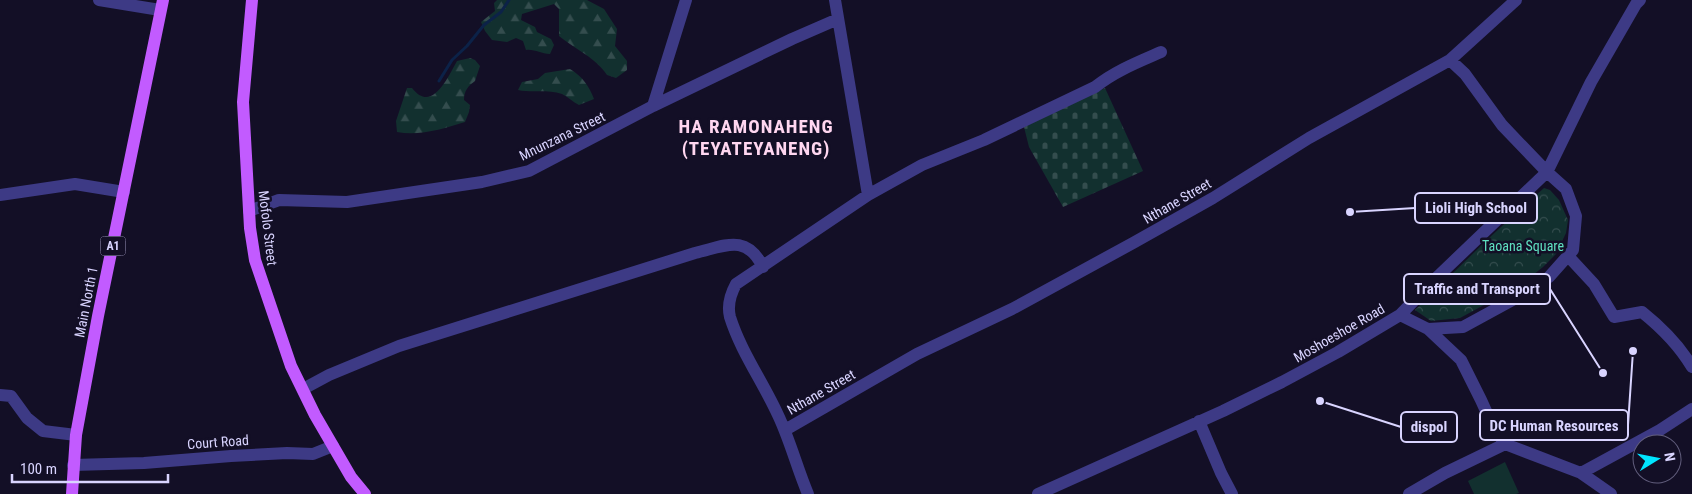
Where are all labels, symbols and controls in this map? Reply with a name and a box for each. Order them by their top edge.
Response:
street label: Mnunzana Street [517,108,607,164]
district label: HA RAMONAHENG (TEYATEYANENG) [678,115,834,160]
street label: Nthane Street [1140,175,1214,227]
street label: Mofolo Street [255,190,281,266]
callout: Lioli High School [1415,193,1537,223]
text: Lioli High School [1425,199,1527,217]
road number: A1 [100,237,126,256]
park label: Taoana Square [1482,238,1564,254]
street label: Main North 1 [71,265,101,339]
callout: Traffic and Transport [1404,274,1550,304]
text: Traffic and Transport [1414,280,1540,298]
street label: Moshoeshoe Road [1291,300,1387,366]
street label: Nthane Street [784,366,858,418]
callout: DC Human Resources [1480,410,1628,440]
callout: dispol [1401,412,1457,442]
text: DC Human Resources [1490,417,1619,435]
text: dispol [1411,418,1447,436]
street label: Court Road [187,432,249,452]
north arrow [1632,434,1682,484]
text: N [1661,451,1678,462]
scale bar [12,452,169,484]
text: 100 m [20,460,57,478]

